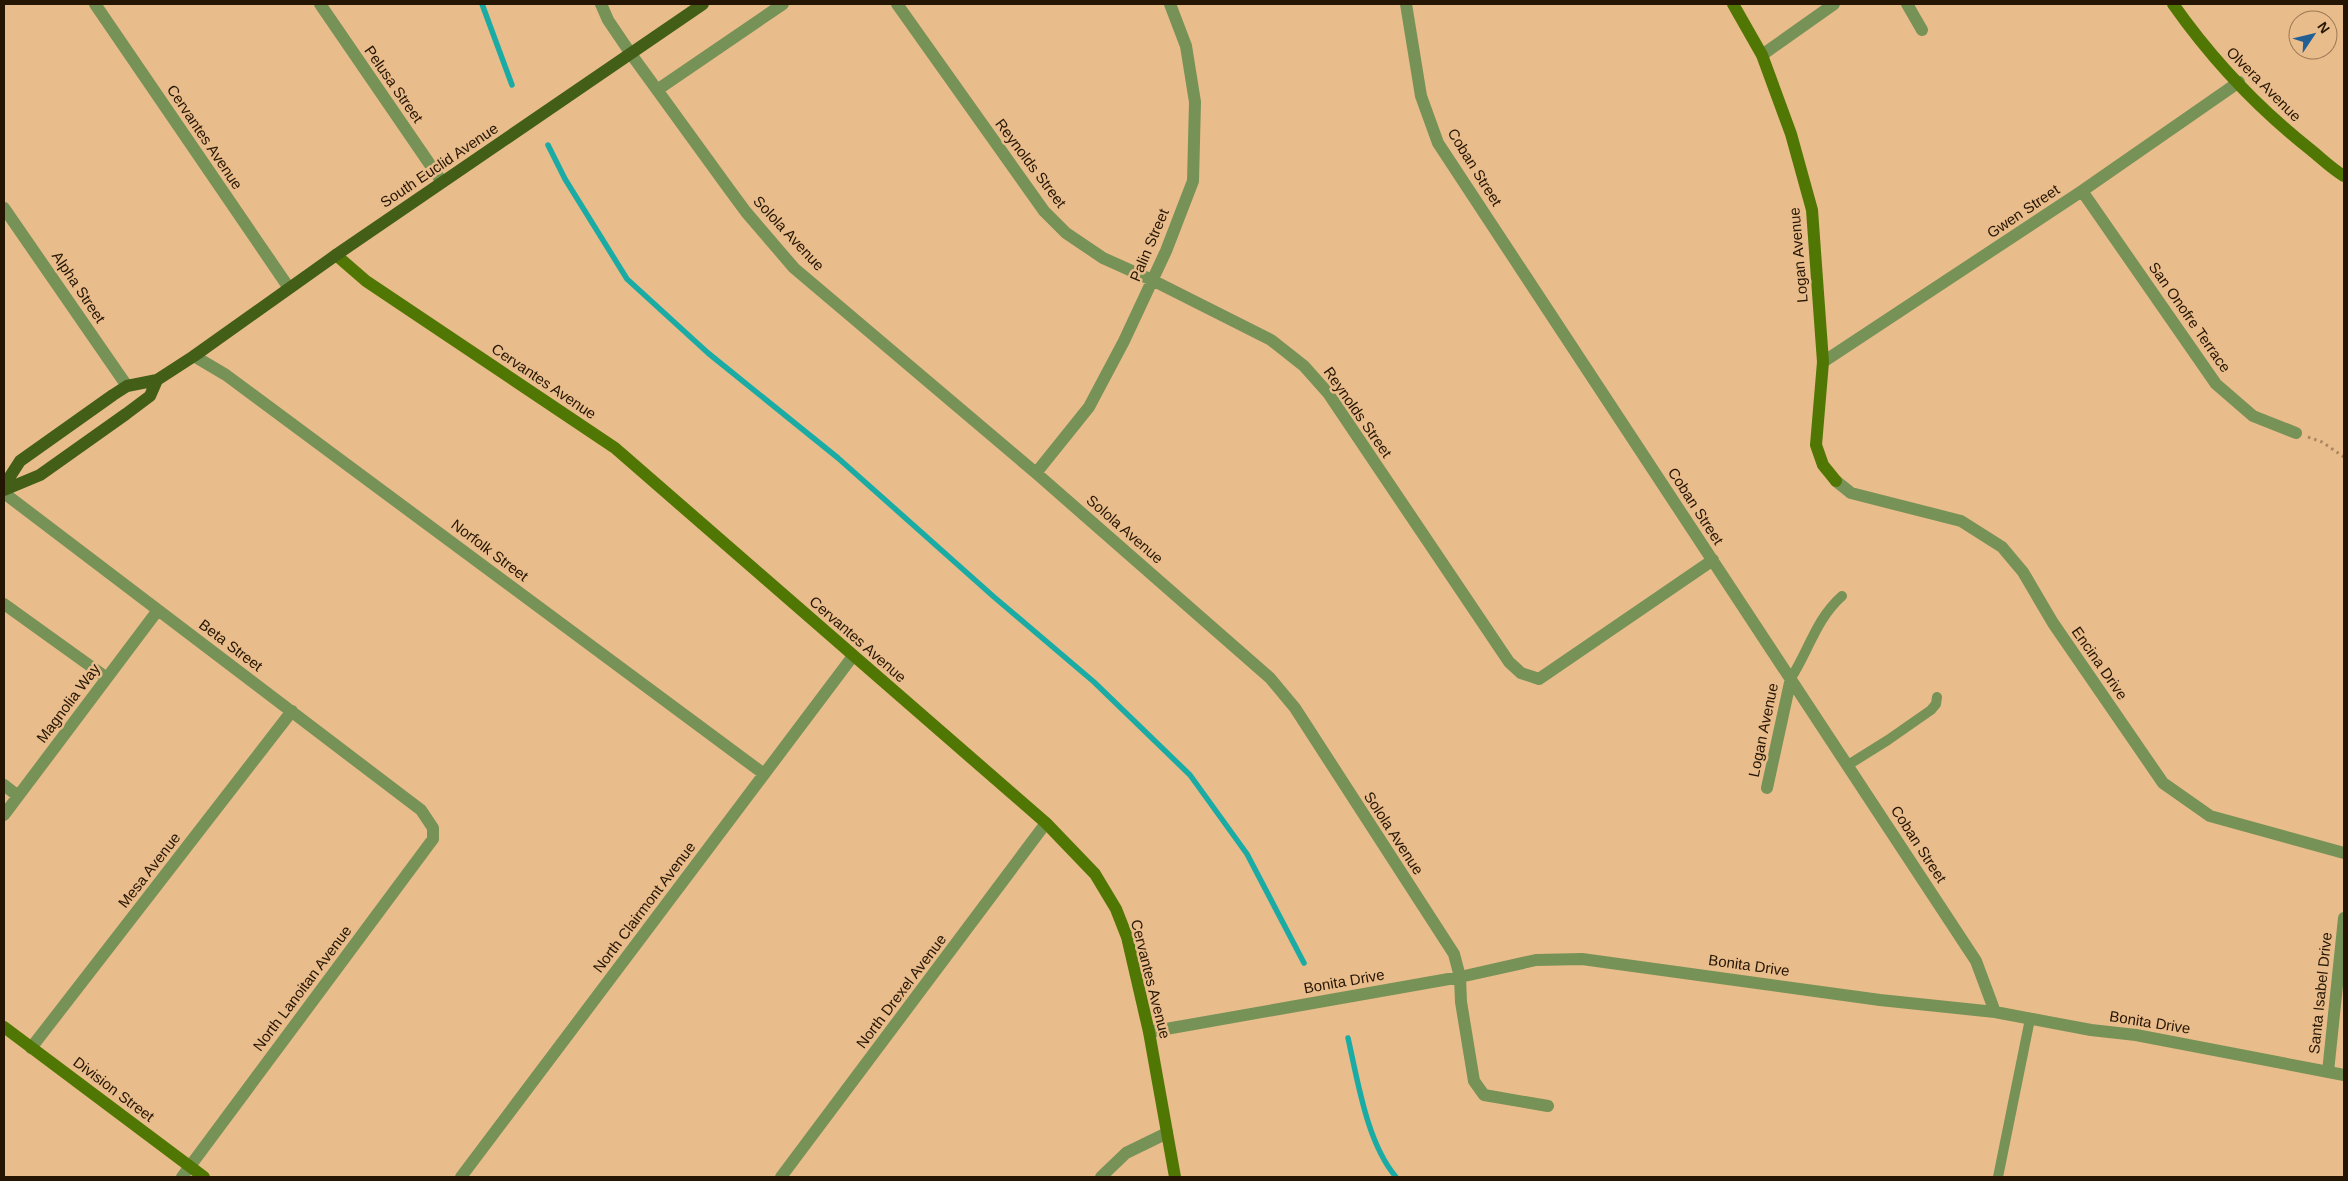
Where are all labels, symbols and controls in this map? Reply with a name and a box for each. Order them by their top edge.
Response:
north arrow [2288,10,2338,60]
text: N [2314,19,2333,36]
street label: Pelusa Street [361,42,427,126]
street label: Olvera Avenue [2223,43,2305,125]
street label: Cervantes Avenue [164,82,246,192]
street label: Reynolds Street [992,115,1070,211]
street label: South Euclid Avenue [377,119,501,211]
street label: Coban Street [1444,125,1506,210]
street label: Gwen Street [1984,180,2063,241]
street label: Solola Avenue [750,192,828,274]
street label: Palin Street [1126,205,1172,284]
street label: Logan Avenue [1785,207,1811,303]
street label: Alpha Street [49,248,110,327]
street label: San Onofre Terrace [2146,259,2234,375]
street label: Cervantes Avenue [489,340,599,422]
street label: Reynolds Street [1320,363,1396,461]
street label: Coban Street [1665,464,1728,548]
street label: Solola Avenue [1083,491,1167,567]
street label: Norfolk Street [448,516,532,585]
street label: Cervantes Avenue [806,592,910,686]
street label: Beta Street [196,616,267,675]
street label: Encina Drive [2069,623,2131,703]
street label: Magnolia Way [33,660,104,746]
street label: Logan Avenue [1745,681,1781,779]
street label: Solola Avenue [1361,788,1427,878]
street label: Coban Street [1888,802,1951,886]
street label: Mesa Avenue [114,829,184,911]
street label: North Clairmont Avenue [589,838,699,976]
street label: Cervantes Avenue [1128,918,1174,1040]
street label: North Lanoitan Avenue [249,922,355,1054]
street label: North Drexel Avenue [853,931,949,1051]
street label: Santa Isabel Drive [2305,931,2335,1055]
street label: Bonita Drive [1707,951,1791,979]
street label: Bonita Drive [1302,966,1386,996]
street label: Bonita Drive [2108,1007,2192,1037]
street label: Division Street [70,1053,158,1125]

